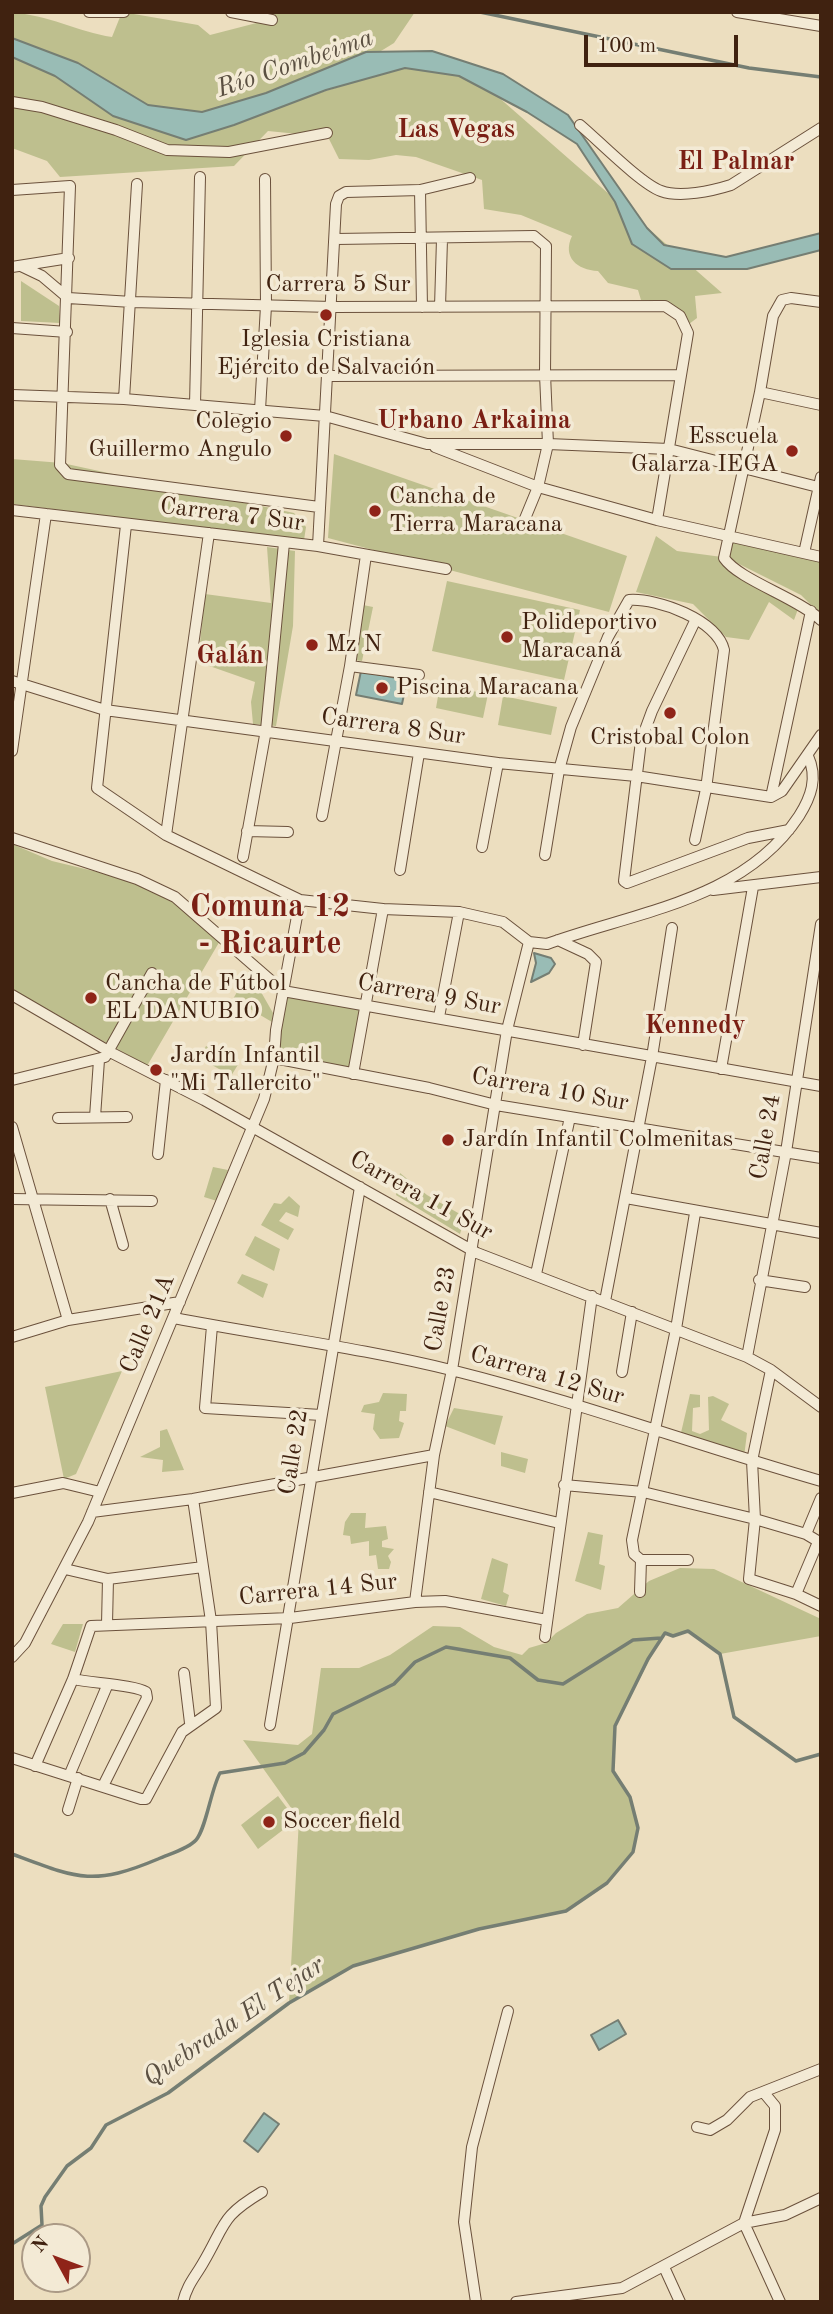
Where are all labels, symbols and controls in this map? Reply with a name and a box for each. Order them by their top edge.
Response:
scale bar [588,21,742,65]
water label: Río Combeima [212,23,378,105]
text: 100 m [597,36,656,57]
district label: Las Vegas [397,114,515,146]
district label: El Palmar [678,146,794,178]
street label: Carrera 5 Sur [265,271,411,299]
marker: Iglesia Cristiana Ejército de Salvación [318,307,334,323]
place label: Iglesia Cristiana Ejército de Salvación [217,326,435,382]
district label: Urbano Arkaima [377,405,571,437]
place label: Colegio Guillermo Angulo [88,408,272,464]
place label: Esscuela Galarza IEGA [631,423,778,479]
marker: Colegio Guillermo Angulo [278,428,294,444]
marker: Esscuela Galarza IEGA [784,443,800,459]
place label: Cancha de Tierra Maracana [389,483,563,539]
street label: Carrera 7 Sur [158,492,306,538]
marker: Cancha de Tierra Maracana [367,503,383,519]
place label: Polideportivo Maracaná [521,609,657,665]
marker: Polideportivo Maracaná [499,629,515,645]
place label: Mz N [326,631,382,659]
marker: Mz N [304,637,320,653]
district label: Galán [196,640,264,672]
place label: Piscina Maracana [396,674,578,702]
marker: Piscina Maracana [374,680,390,696]
street label: Carrera 8 Sur [319,703,467,751]
marker: Cristobal Colon [662,705,678,721]
place label: Cristobal Colon [590,724,750,752]
district label: Comuna 12 - Ricaurte [190,889,350,964]
street label: Carrera 9 Sur [355,968,503,1022]
place label: Cancha de Fútbol EL DANUBIO [105,970,286,1026]
marker: Cancha de Fútbol EL DANUBIO [83,990,99,1006]
district label: Kennedy [644,1010,746,1042]
place label: Jardín Infantil "Mi Tallercito" [170,1042,321,1098]
marker: Jardín Infantil "Mi Tallercito" [148,1062,164,1078]
street label: Carrera 10 Sur [469,1062,631,1118]
street label: Calle 24 [744,1092,788,1182]
place label: Jardín Infantil Colmenitas [462,1126,733,1154]
marker: Jardín Infantil Colmenitas [440,1132,456,1148]
street label: Carrera 11 Sur [344,1145,498,1247]
street label: Calle 23 [419,1264,463,1354]
street label: Calle 21A [114,1270,182,1378]
street label: Carrera 12 Sur [467,1340,627,1412]
street label: Calle 22 [273,1407,315,1497]
street label: Carrera 14 Sur [237,1567,399,1613]
place label: Soccer field [283,1808,401,1836]
marker: Soccer field [261,1814,277,1830]
water label: Quebrada El Tejar [137,1950,331,2094]
north arrow [21,2223,91,2293]
text: N [29,2233,53,2257]

